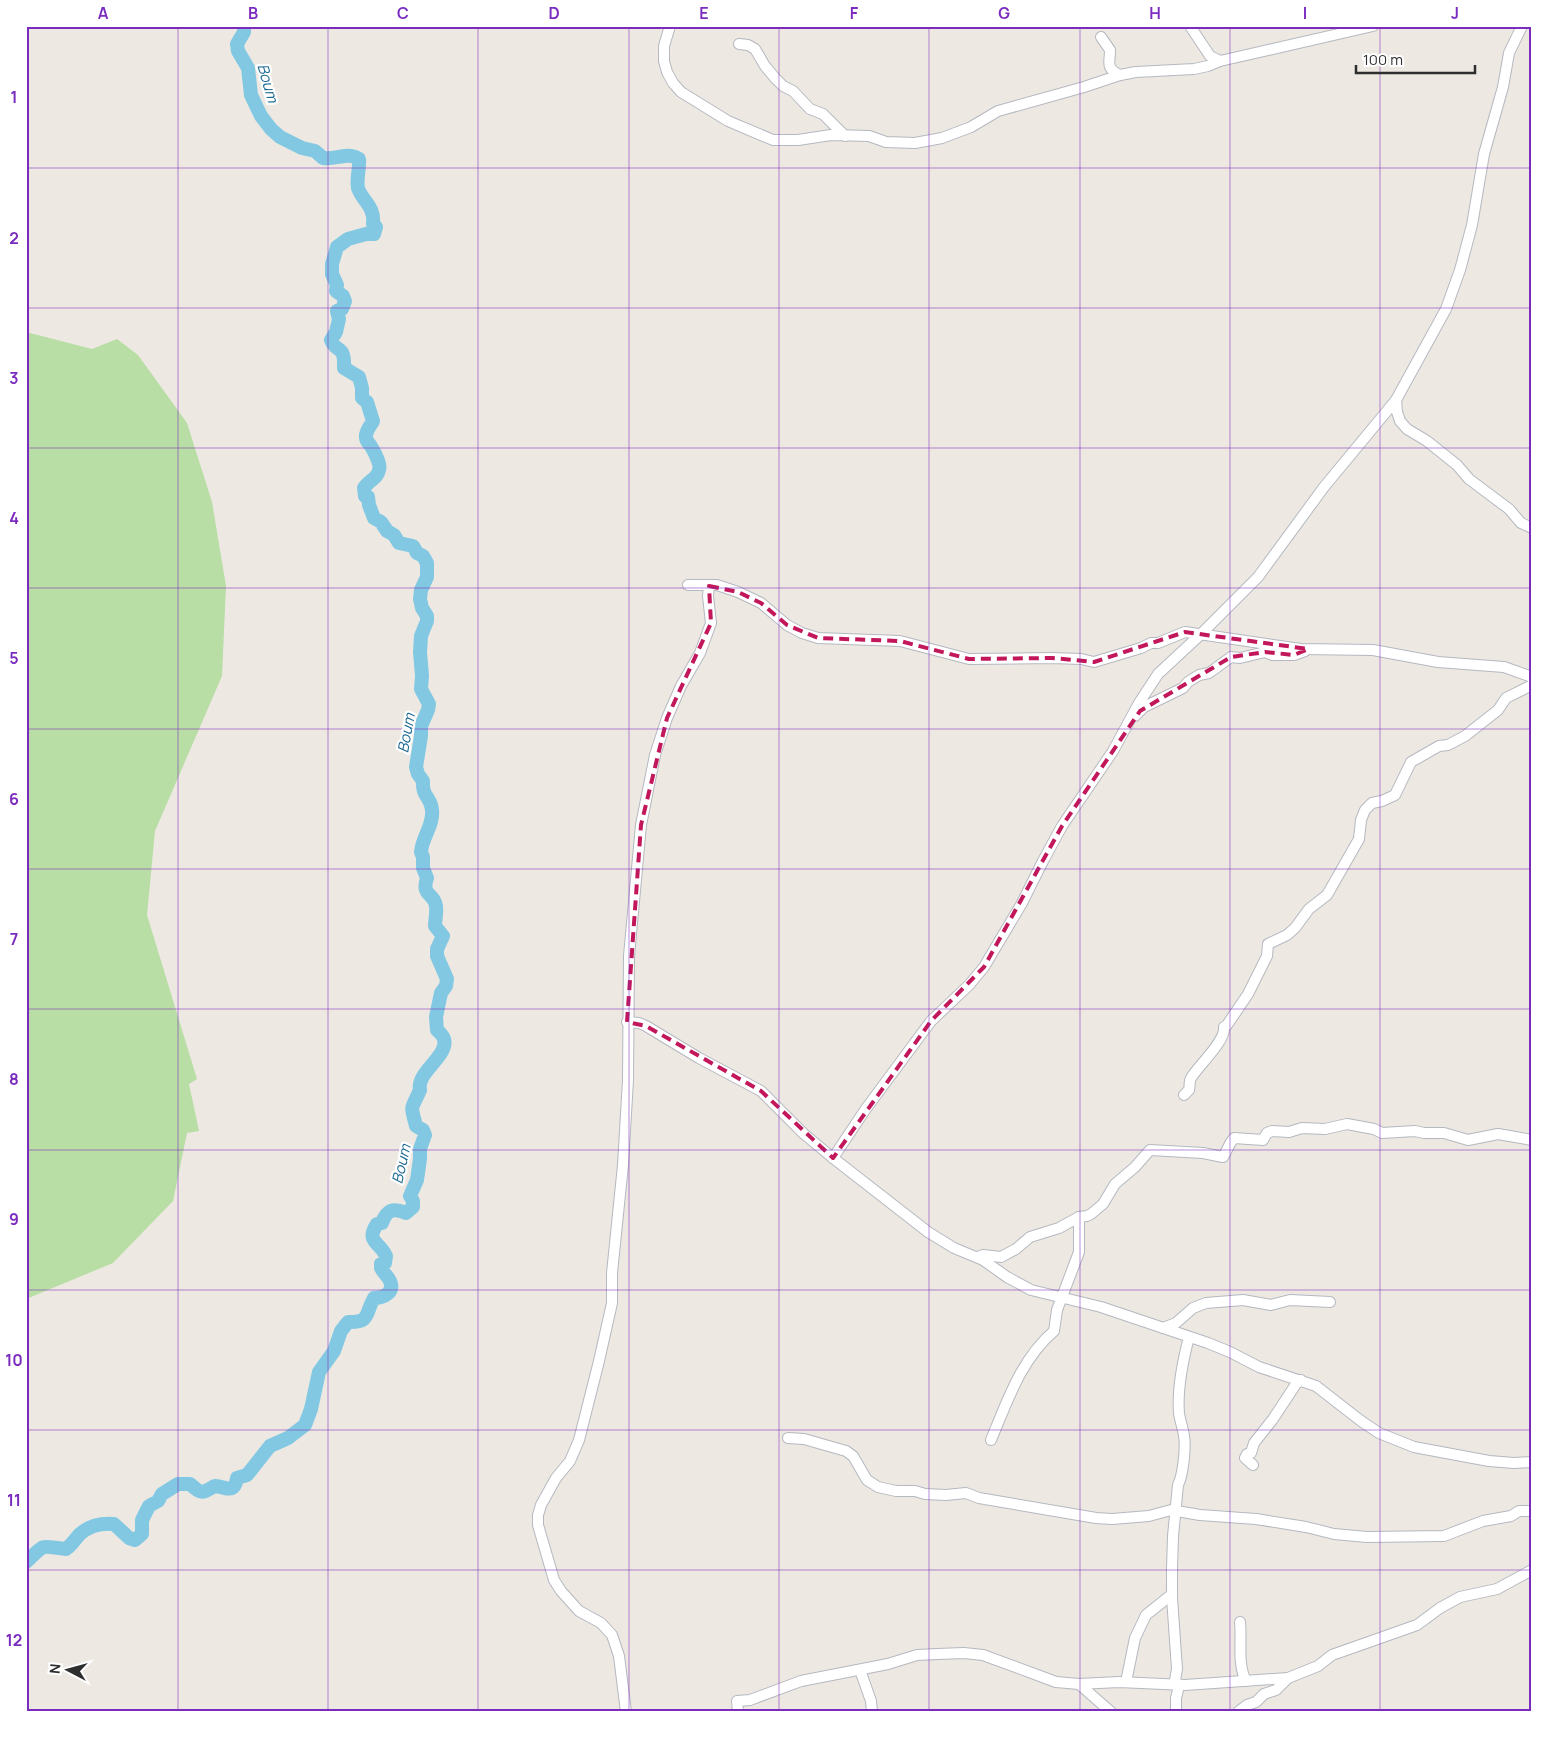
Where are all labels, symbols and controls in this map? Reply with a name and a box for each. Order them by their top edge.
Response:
text: A [98,2,109,24]
text: B [248,2,258,24]
text: C [397,2,409,24]
text: D [548,2,560,24]
text: E [699,2,709,24]
text: F [850,2,859,24]
text: G [998,2,1010,24]
text: H [1149,2,1161,24]
text: I [1303,2,1307,24]
text: J [1451,2,1459,24]
scale bar [1356,42,1474,74]
text: 100 m [1363,49,1403,70]
water label: Boum [252,61,284,106]
text: 1 [10,86,18,108]
text: 2 [9,227,19,249]
text: 3 [9,367,19,389]
text: 4 [9,507,19,529]
text: 5 [9,647,19,669]
water label: Boum [392,710,420,754]
text: 6 [9,788,19,810]
text: 7 [10,928,18,950]
text: 8 [9,1068,19,1090]
water label: Boum [386,1141,416,1186]
text: 9 [9,1208,19,1230]
text: 10 [5,1349,23,1371]
text: 11 [7,1489,21,1511]
text: 12 [6,1629,22,1651]
north arrow [42,1646,92,1696]
text: N [45,1663,65,1675]

